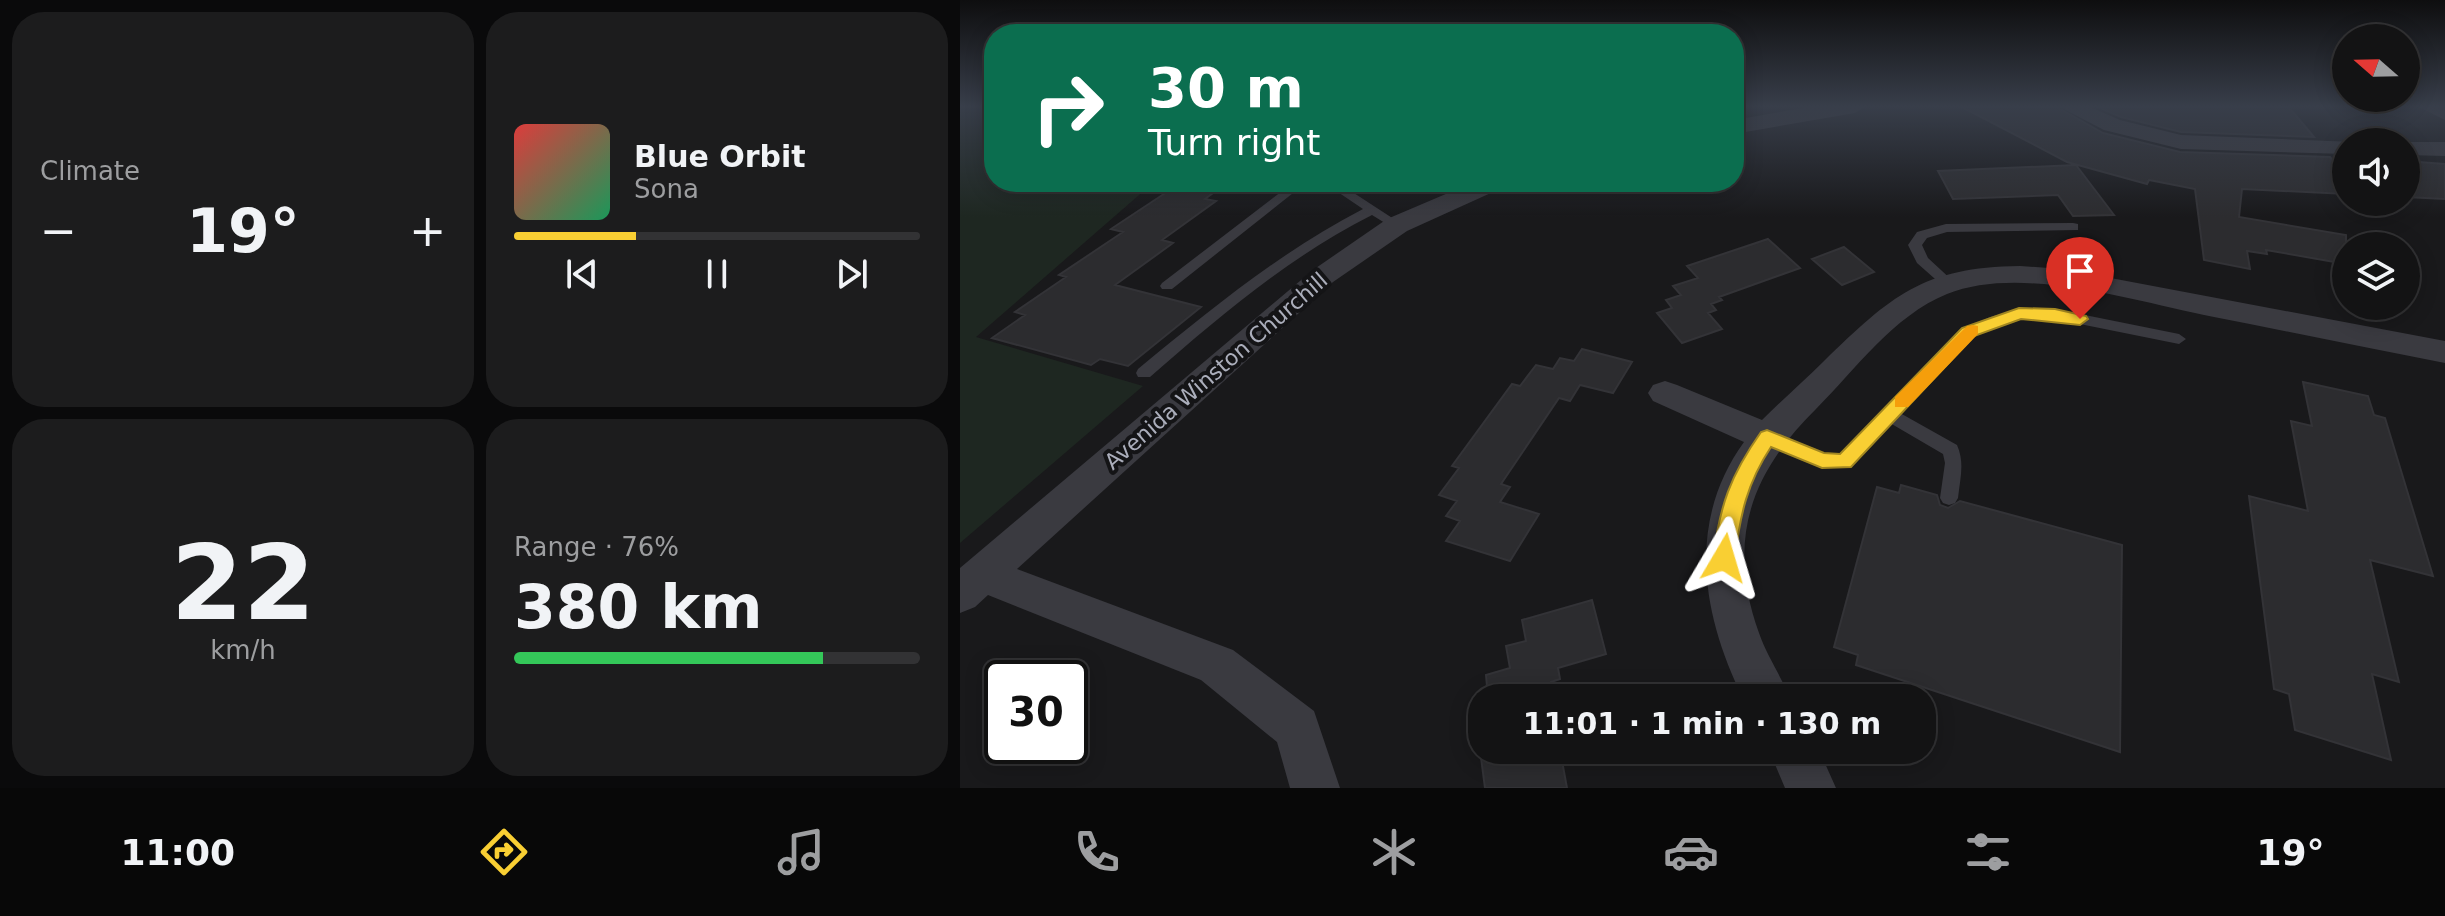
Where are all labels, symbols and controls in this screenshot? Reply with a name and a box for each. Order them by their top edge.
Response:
north arrow [2332,24,2420,112]
map controls [2332,24,2420,320]
text: 30 m [1148,55,1304,120]
icon: right [1016,56,1120,160]
text: Turn right [1148,122,1320,163]
button: sound [2332,128,2420,216]
text: Blue Orbit [634,139,806,174]
text: Climate [40,156,140,186]
text: Sona [634,174,699,204]
text: 19° [186,196,300,266]
text: − [40,205,77,256]
text: + [409,205,446,256]
button: layers [2332,232,2420,320]
pin [2046,237,2114,319]
icon: arrive [2058,249,2102,293]
icon: previous [560,252,604,296]
icon: pause [695,252,739,296]
icon: next [830,252,874,296]
street label: Avenida Winston Churchill [1100,267,1332,475]
position arrow [1682,516,1766,600]
text: 22 [171,522,315,644]
text: Range · 76% [514,532,679,562]
text: 380 km [514,572,763,642]
text: km/h [210,635,276,665]
speed limit sign: 30 [984,660,1088,764]
text: 11:01 · 1 min · 130 m [1523,706,1881,741]
icon: directions [476,824,532,880]
icon: music [773,824,829,880]
icon: phone [1069,824,1125,880]
icon: climate [1366,824,1422,880]
icon: car [1663,824,1719,880]
icon: filters [1960,824,2016,880]
text: 11:00 [120,832,235,873]
text: 19° [2256,832,2325,873]

